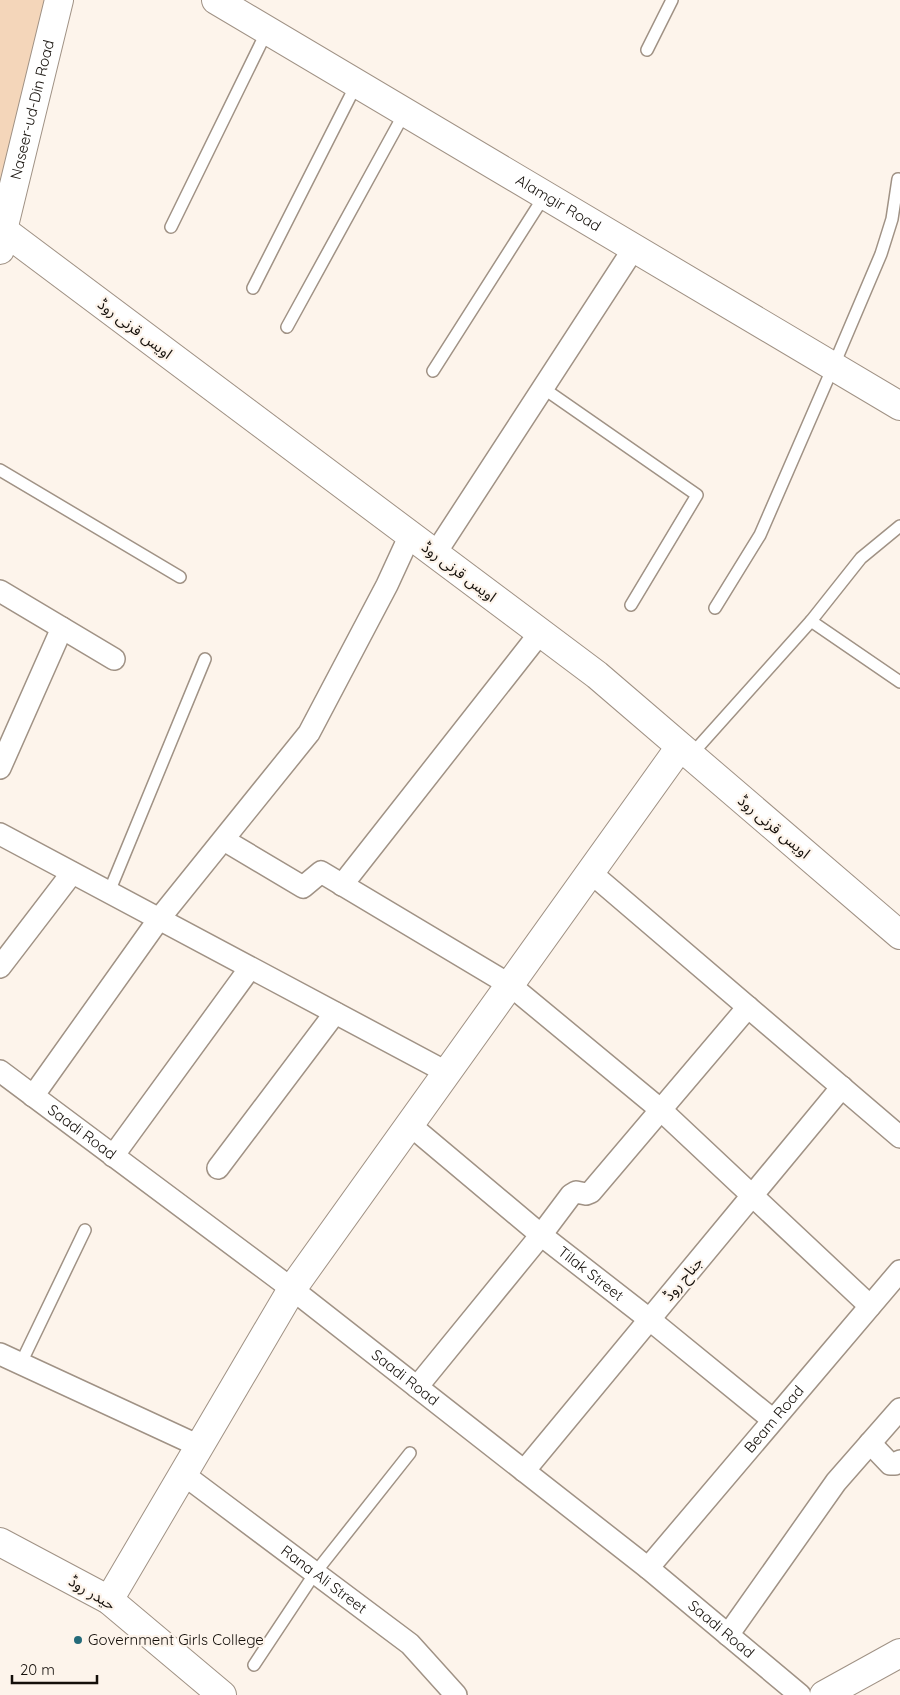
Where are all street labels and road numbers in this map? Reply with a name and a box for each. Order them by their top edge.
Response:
street label: Naseer-ud-Din Road [6,38,58,181]
street label: Alamgir Road [513,170,604,235]
street label: اویس قرنی روڈ [94,294,176,363]
street label: اویس قرنی روڈ [418,537,500,606]
street label: اویس قرنی روڈ [734,791,814,862]
street label: Saadi Road [44,1100,120,1163]
street label: Tilak Street [554,1242,628,1305]
street label: جناح روڈ [659,1253,709,1306]
street label: Saadi Road [368,1345,443,1409]
street label: Beam Road [740,1381,808,1457]
street label: Rana Ali Street [277,1541,371,1617]
street label: حیدر روڈ [65,1571,119,1614]
street label: Saadi Road [684,1596,758,1662]

